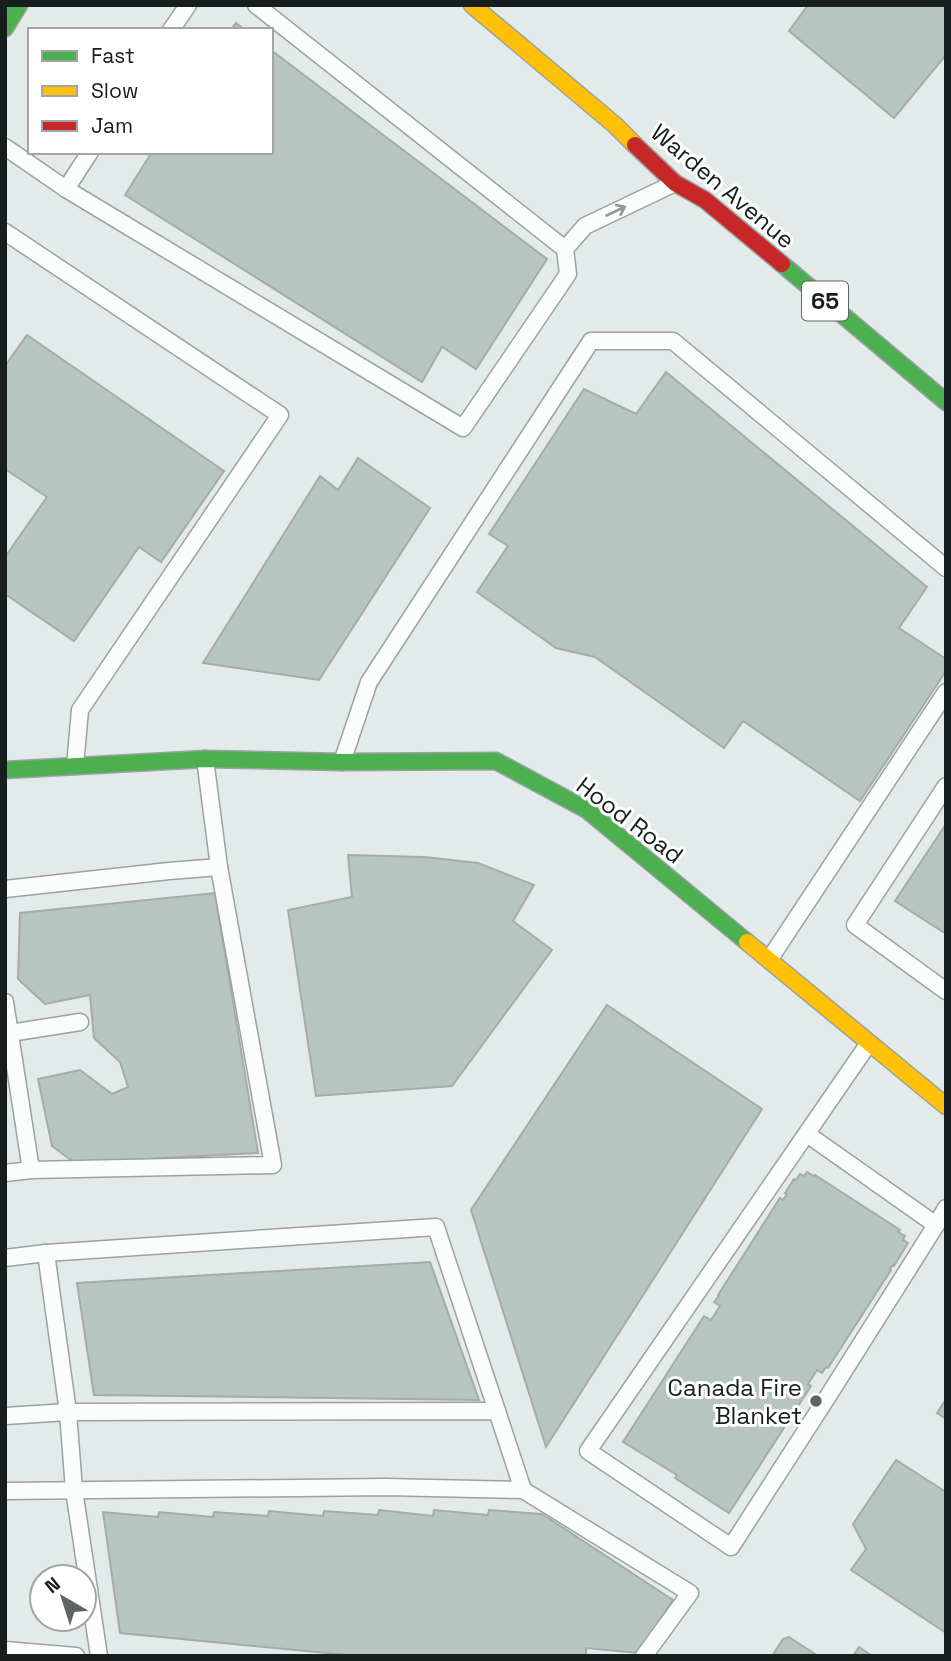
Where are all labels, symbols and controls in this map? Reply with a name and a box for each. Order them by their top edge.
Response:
legend [28,28,273,154]
text: Fast [91,42,135,69]
text: Slow [91,77,139,104]
text: Jam [91,112,133,139]
street label: Warden Avenue [645,117,801,255]
one-way arrow [605,204,626,217]
road number: 65 [802,282,848,320]
street label: Hood Road [570,770,690,870]
place label: Canada Fire Blanket [668,1372,802,1431]
marker: Canada Fire Blanket [808,1393,824,1409]
north arrow [28,1563,98,1633]
text: N [40,1571,65,1599]

